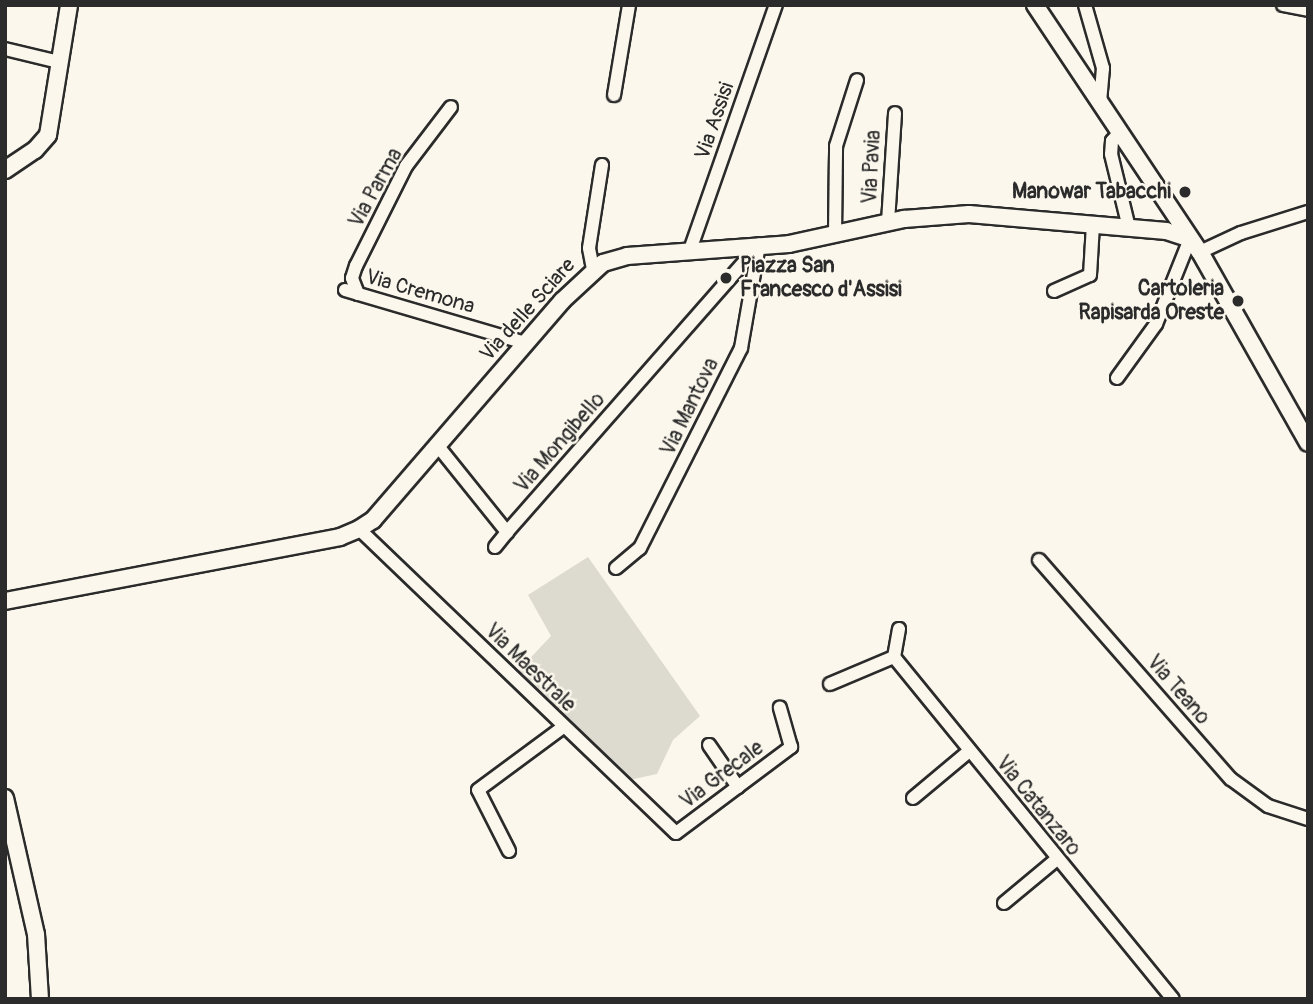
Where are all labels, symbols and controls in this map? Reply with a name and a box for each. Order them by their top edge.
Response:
street label: Via Assisi [690,79,740,163]
street label: Via Pavia [857,129,887,205]
street label: Via Parma [344,144,408,232]
place label: Manowar Tabacchi [1012,179,1171,205]
marker: Manowar Tabacchi [1177,184,1193,200]
street label: Via delle Sciare [475,253,581,367]
place label: Piazza San Francesco d'Assisi [740,253,902,303]
street label: Via Cremona [363,264,477,320]
marker: Piazza San Francesco d'Assisi [718,270,734,286]
place label: Cartoleria Rapisarda Oreste [1079,276,1224,326]
marker: Cartoleria Rapisarda Oreste [1230,293,1246,309]
street label: Via Mantova [656,354,724,460]
street label: Via Mongibello [510,388,610,498]
street label: Via Maestrale [479,619,581,717]
street label: Via Teano [1141,650,1215,730]
street label: Via Grecale [675,736,769,814]
street label: Via Catanzaro [990,751,1086,861]

